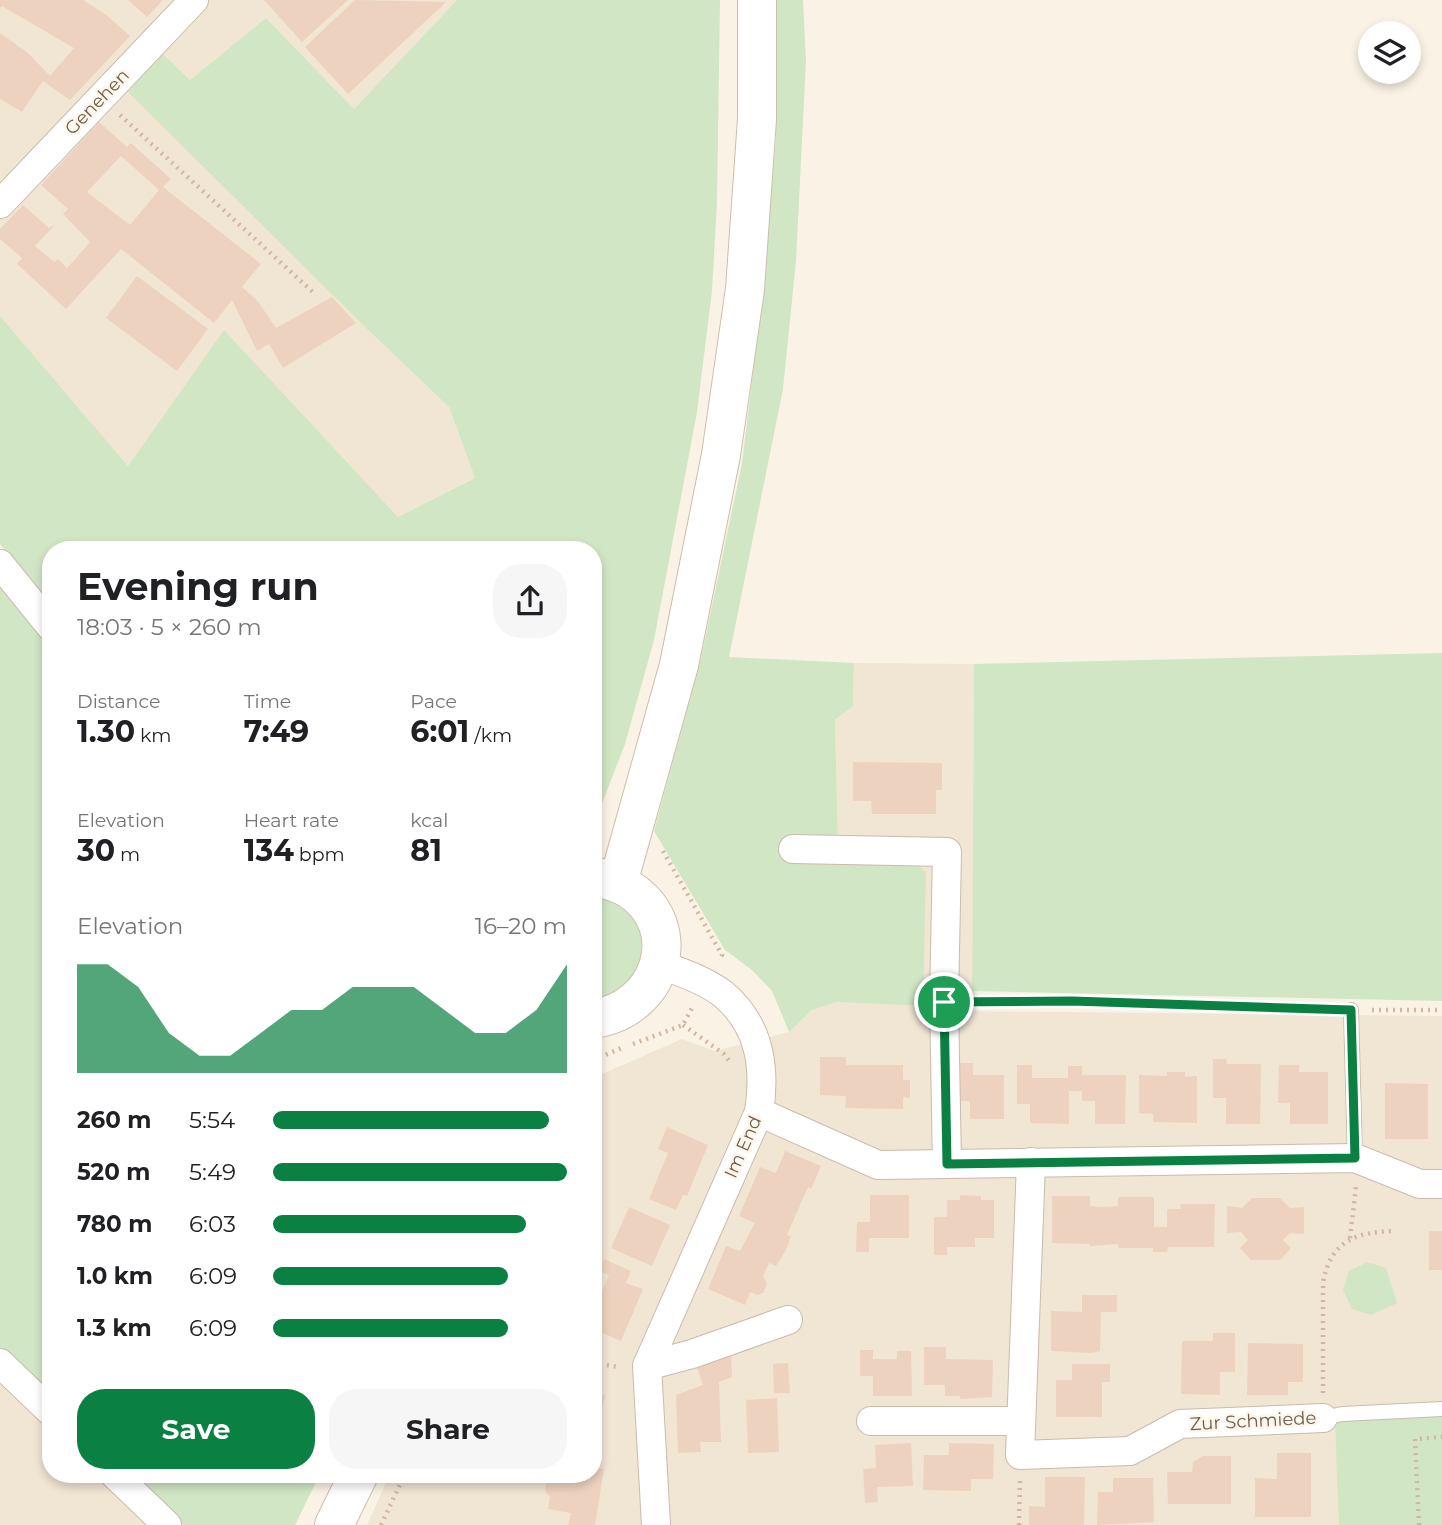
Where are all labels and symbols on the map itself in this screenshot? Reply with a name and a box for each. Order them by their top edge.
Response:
street label: Genehen [60,64,134,140]
pin [914,972,974,1032]
street label: Im End [720,1113,766,1181]
street label: Zur Schmiede [1189,1407,1317,1435]

